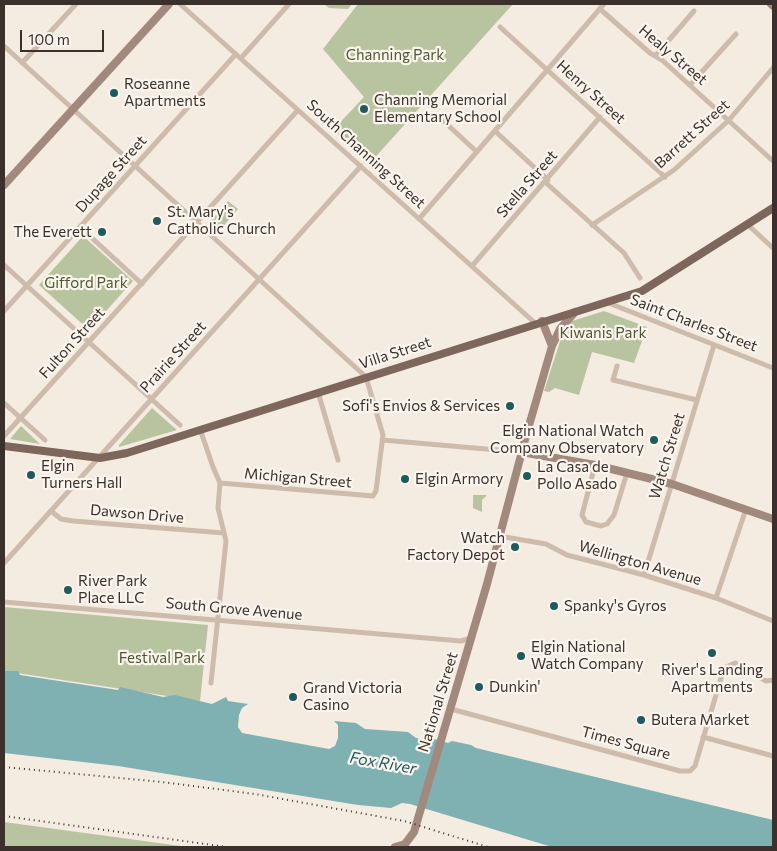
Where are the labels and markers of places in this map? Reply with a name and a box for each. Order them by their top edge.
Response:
place label: Roseanne Apartments [124,75,206,110]
marker: Roseanne Apartments [108,87,120,99]
place label: Channing Memorial Elementary School [374,91,507,126]
marker: Channing Memorial Elementary School [358,103,370,115]
place label: St. Mary's Catholic Church [167,203,276,238]
marker: St. Mary's Catholic Church [151,215,163,227]
place label: The Everett [13,223,92,241]
marker: The Everett [96,226,108,238]
place label: Sofi's Envios & Services [342,397,500,415]
marker: Sofi's Envios & Services [504,400,516,412]
place label: Elgin National Watch Company Observatory [490,422,644,457]
marker: Elgin National Watch Company Observatory [648,434,660,446]
place label: Elgin Turners Hall [41,457,122,492]
place label: La Casa de Pollo Asado [537,458,617,493]
marker: Elgin Turners Hall [25,469,37,481]
place label: Elgin Armory [415,470,503,488]
marker: La Casa de Pollo Asado [521,470,533,482]
marker: Elgin Armory [399,473,411,485]
place label: Watch Factory Depot [407,529,505,564]
marker: Watch Factory Depot [509,541,521,553]
place label: River Park Place LLC [78,572,147,607]
marker: River Park Place LLC [62,584,74,596]
place label: Spanky's Gyros [564,597,667,615]
marker: Spanky's Gyros [548,600,560,612]
place label: Elgin National Watch Company [531,638,644,673]
marker: River's Landing Apartments [706,647,718,659]
marker: Elgin National Watch Company [515,650,527,662]
place label: River's Landing Apartments [661,661,763,696]
place label: Dunkin' [489,678,541,696]
place label: Grand Victoria Casino [303,679,402,714]
marker: Dunkin' [473,681,485,693]
marker: Grand Victoria Casino [287,691,299,703]
place label: Butera Market [651,711,749,729]
marker: Butera Market [635,714,647,726]

